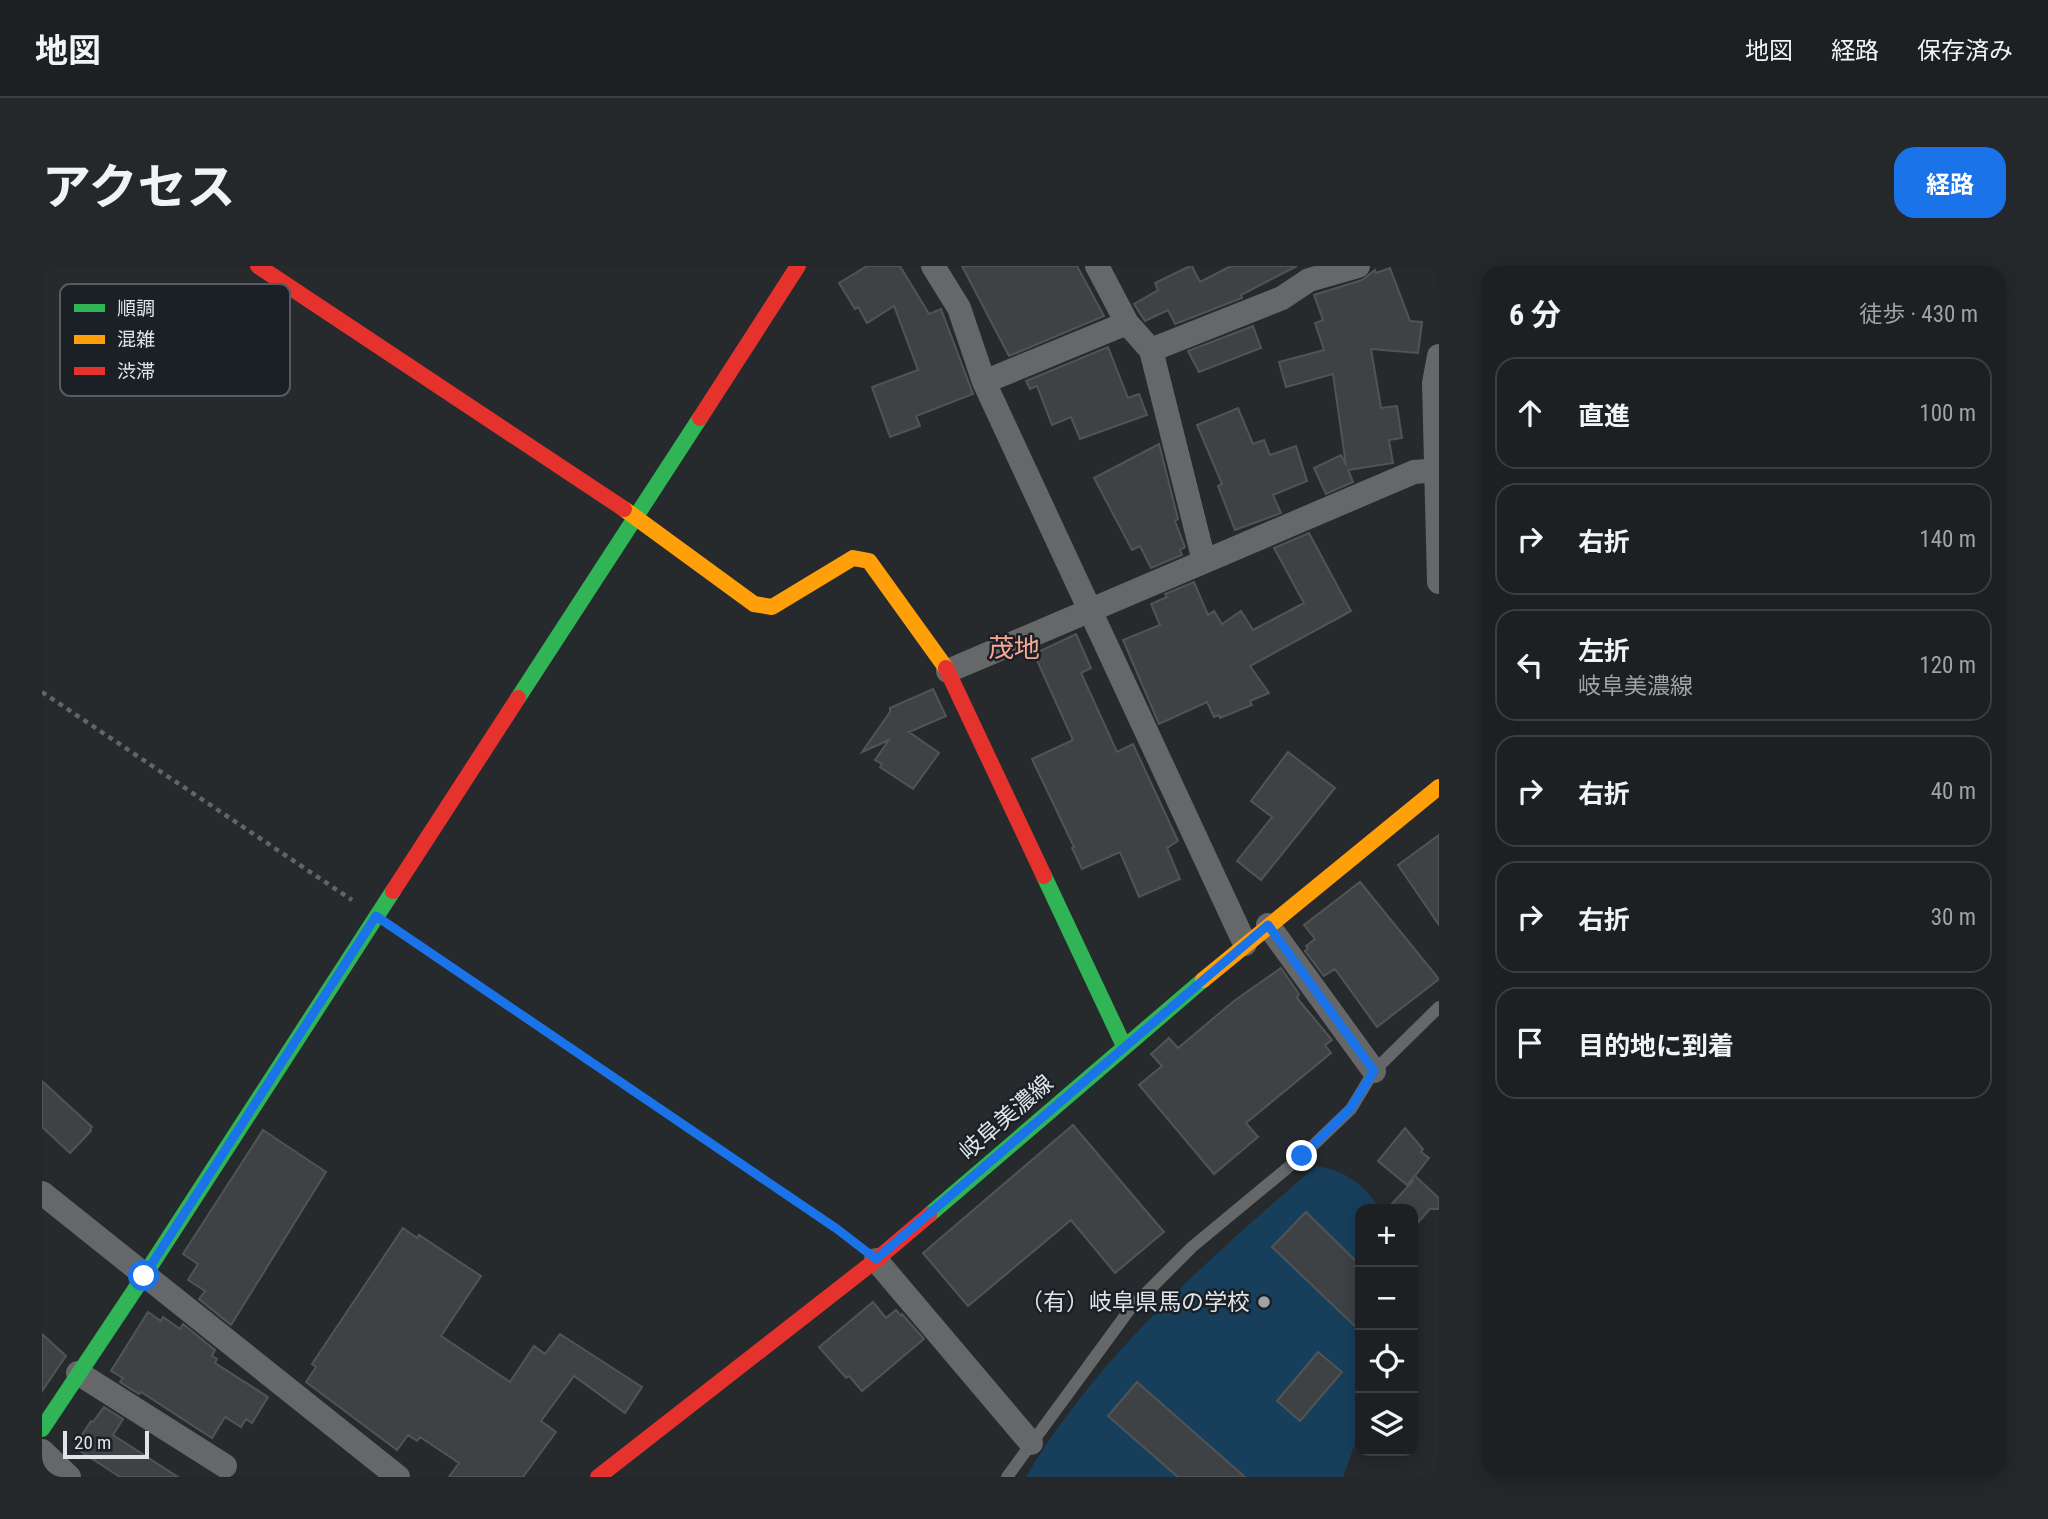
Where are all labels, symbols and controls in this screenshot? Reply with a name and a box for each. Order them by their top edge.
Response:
text: 地図 [35,31,101,70]
text: 地図 [1745,37,1793,65]
text: 経路 [1831,37,1879,65]
text: 保存済み [1917,37,2013,65]
button: 経路 [1894,147,2006,218]
text: アクセス [42,159,236,216]
legend [60,284,290,396]
text: 順調 [117,297,155,320]
text: 6 分 [1509,297,1561,332]
text: 徒歩 · 430 m [1859,301,1978,328]
text: 混雑 [117,328,155,351]
text: 渋滞 [117,360,155,383]
icon: ahead [1511,394,1549,432]
text: 100 m [1919,400,1976,427]
text: 直進 [1578,401,1630,431]
icon: right [1511,520,1549,558]
text: 140 m [1919,526,1976,553]
text: 右折 [1578,527,1630,557]
district label: 茂地 [988,633,1040,663]
text: 左折 [1578,636,1630,666]
icon: left [1511,646,1549,684]
text: 120 m [1919,652,1976,679]
text: 岐阜美濃線 [1578,673,1693,700]
icon: right [1511,772,1549,810]
text: 40 m [1931,778,1976,805]
text: 右折 [1578,779,1630,809]
icon: right [1511,898,1549,936]
text: 30 m [1931,904,1976,931]
text: 右折 [1578,905,1630,935]
icon: arrive [1511,1024,1549,1062]
text: 目的地に到着 [1578,1031,1734,1061]
street label: 岐阜美濃線 [954,1069,1059,1165]
route end [1286,1140,1317,1171]
map controls [1355,1204,1418,1456]
button: + [1355,1204,1418,1267]
route start [128,1260,159,1291]
button: − [1355,1267,1418,1330]
place label: （有）岐阜県馬の学校 [1020,1289,1250,1316]
marker: （有）岐阜県馬の学校 [1256,1294,1272,1310]
button: locate [1355,1330,1418,1393]
button: layers [1355,1393,1418,1456]
scale bar [63,1428,149,1460]
text: 20 m [74,1431,111,1454]

